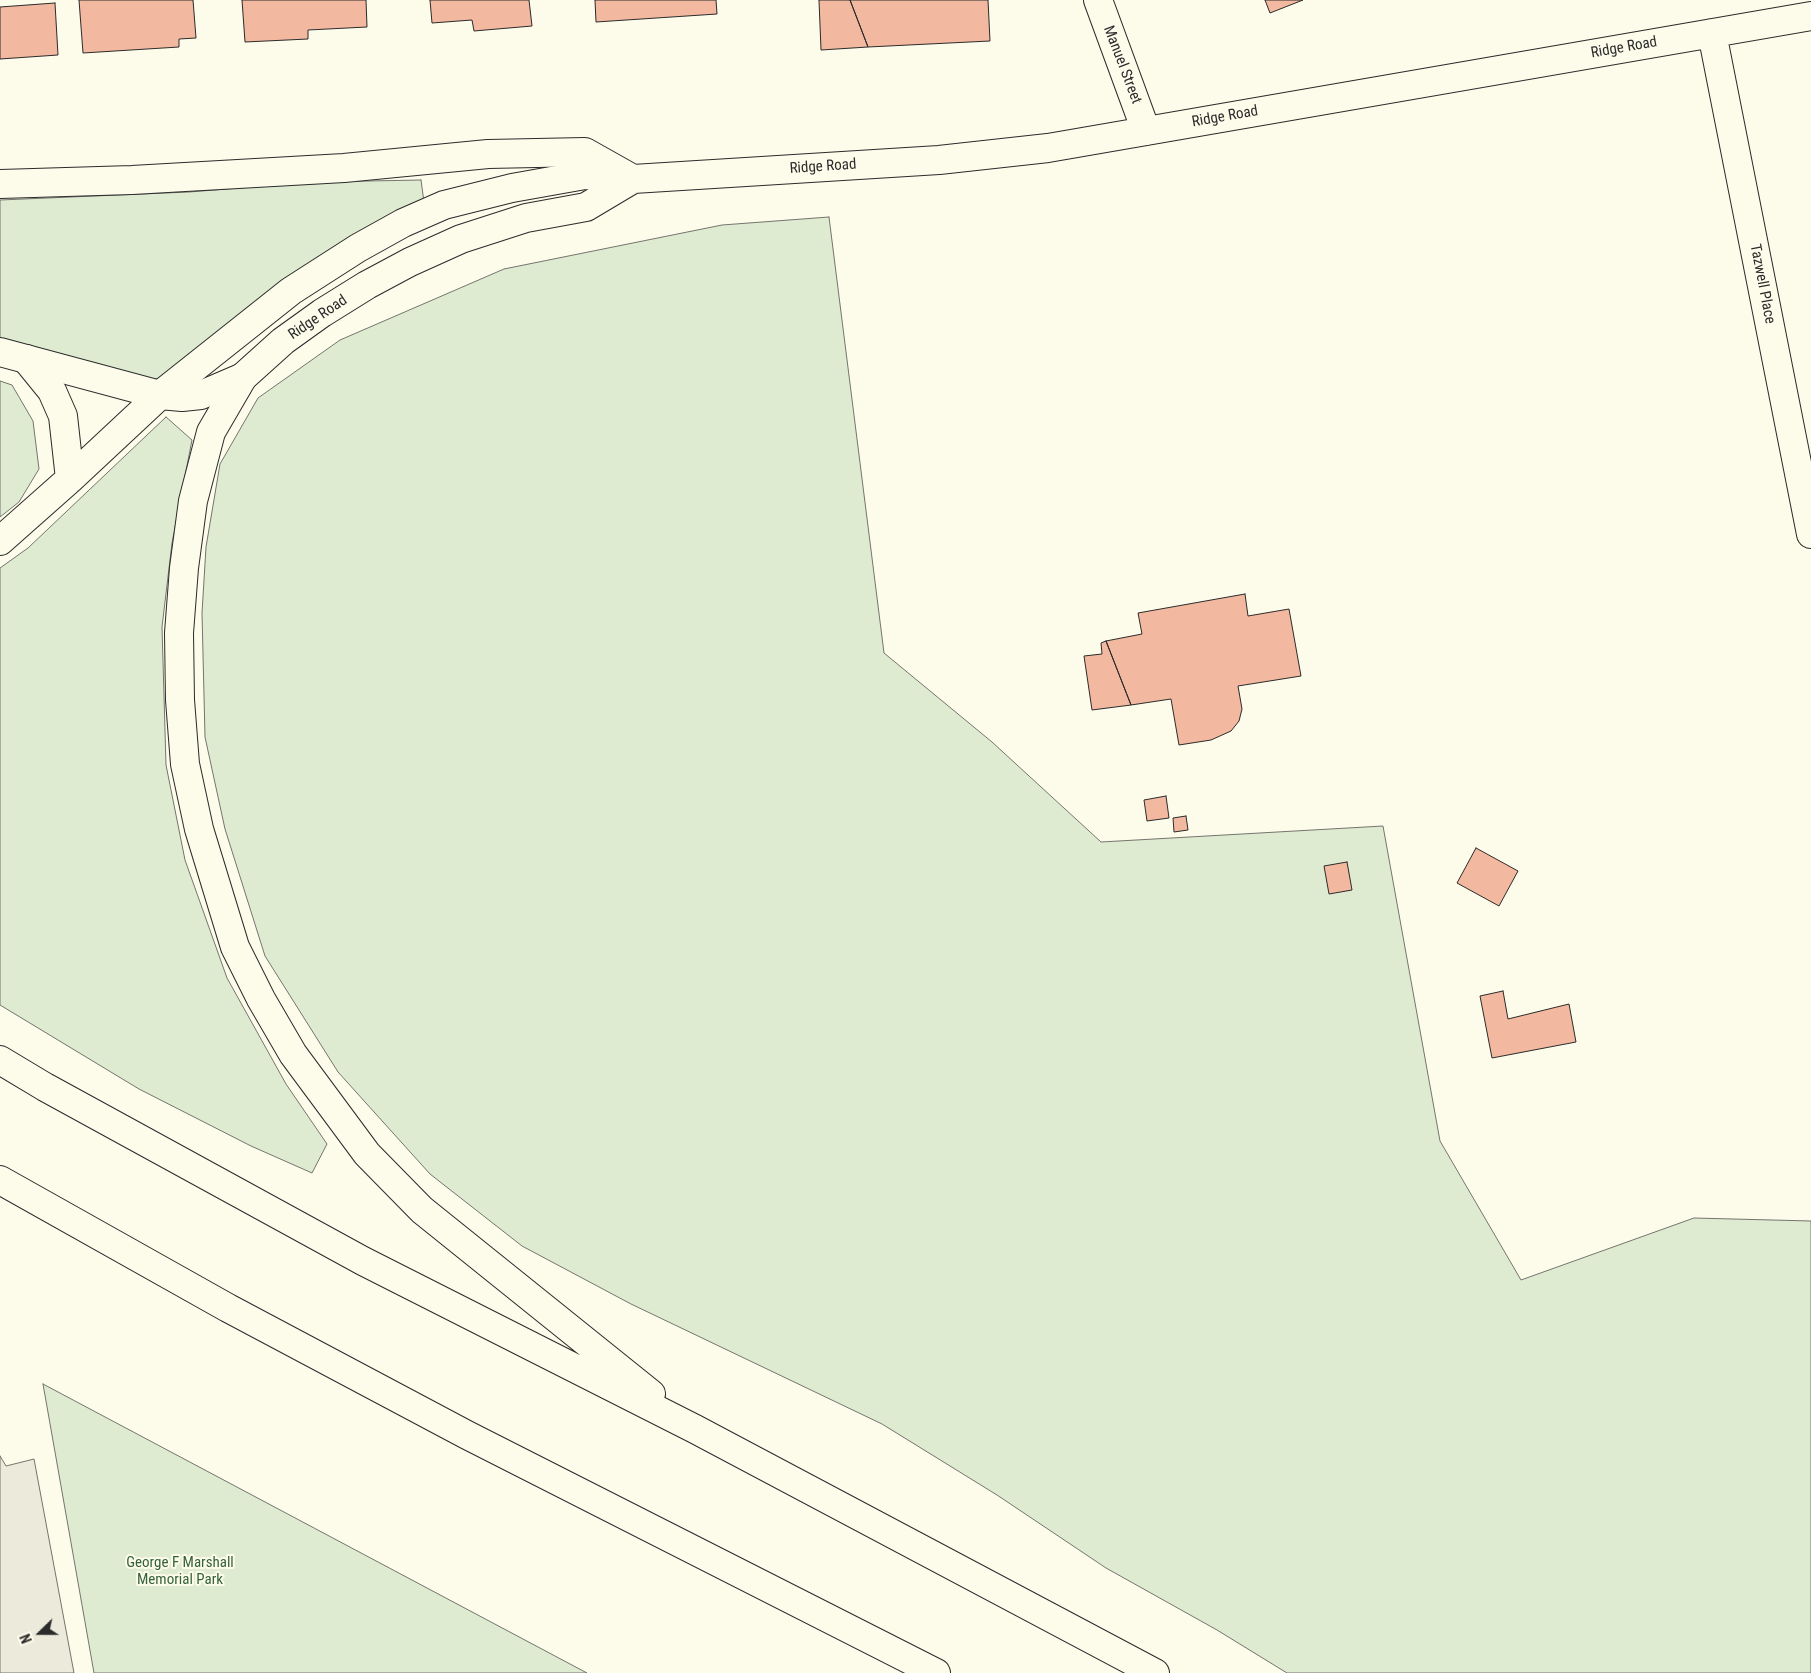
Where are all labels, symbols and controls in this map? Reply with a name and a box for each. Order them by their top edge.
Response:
street label: Manuel Street [1099,23,1145,107]
street label: Ridge Road [1590,33,1658,63]
street label: Ridge Road [1191,102,1259,132]
street label: Ridge Road [789,156,857,178]
street label: Tazwell Place [1745,243,1779,325]
street label: Ridge Road [285,292,351,344]
park label: George F Marshall Memorial Park [126,1554,234,1589]
north arrow [15,1608,65,1658]
text: N [17,1632,35,1646]

